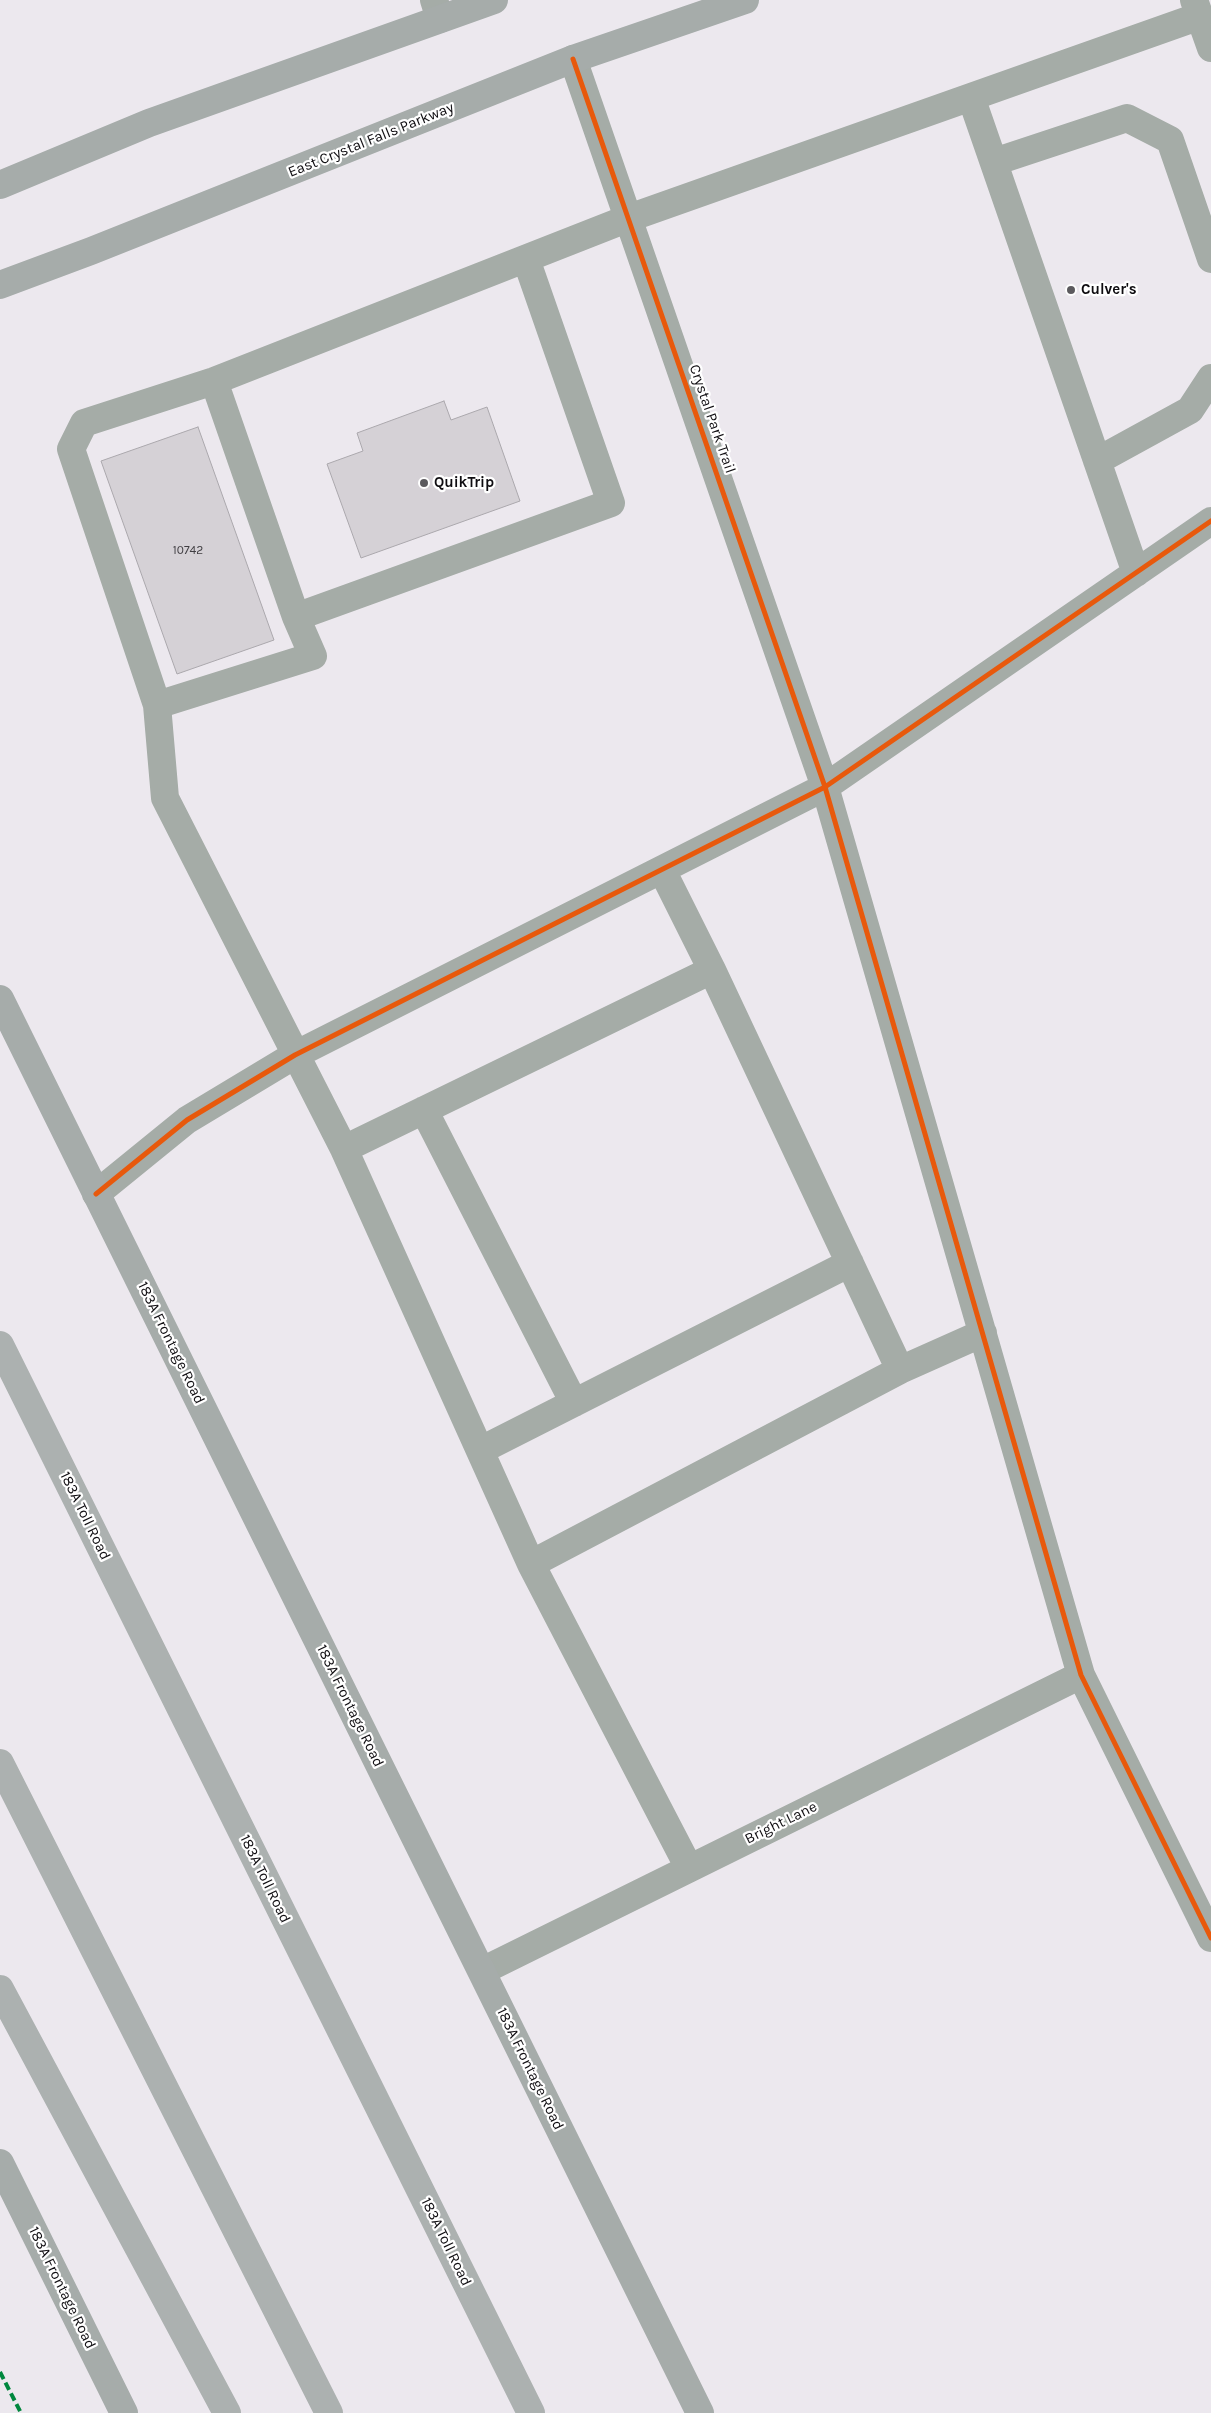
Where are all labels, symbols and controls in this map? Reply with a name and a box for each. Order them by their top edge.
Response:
street label: East Crystal Falls Parkway [286,98,456,182]
place label: Culver's [1081,281,1137,299]
marker: Culver's [1065,284,1077,296]
street label: Crystal Park Trail [685,362,739,476]
place label: QuikTrip [434,474,494,492]
marker: QuikTrip [418,477,430,489]
house number: 10742 [173,544,203,558]
street label: 183A Frontage Road [134,1279,208,1407]
street label: 183A Toll Road [56,1469,114,1563]
street label: 183A Frontage Road [313,1642,387,1770]
street label: Bright Lane [742,1798,820,1848]
street label: 183A Toll Road [236,1832,294,1926]
street label: 183A Frontage Road [493,2005,567,2133]
street label: 183A Toll Road [417,2195,475,2289]
street label: 183A Frontage Road [25,2224,99,2352]

